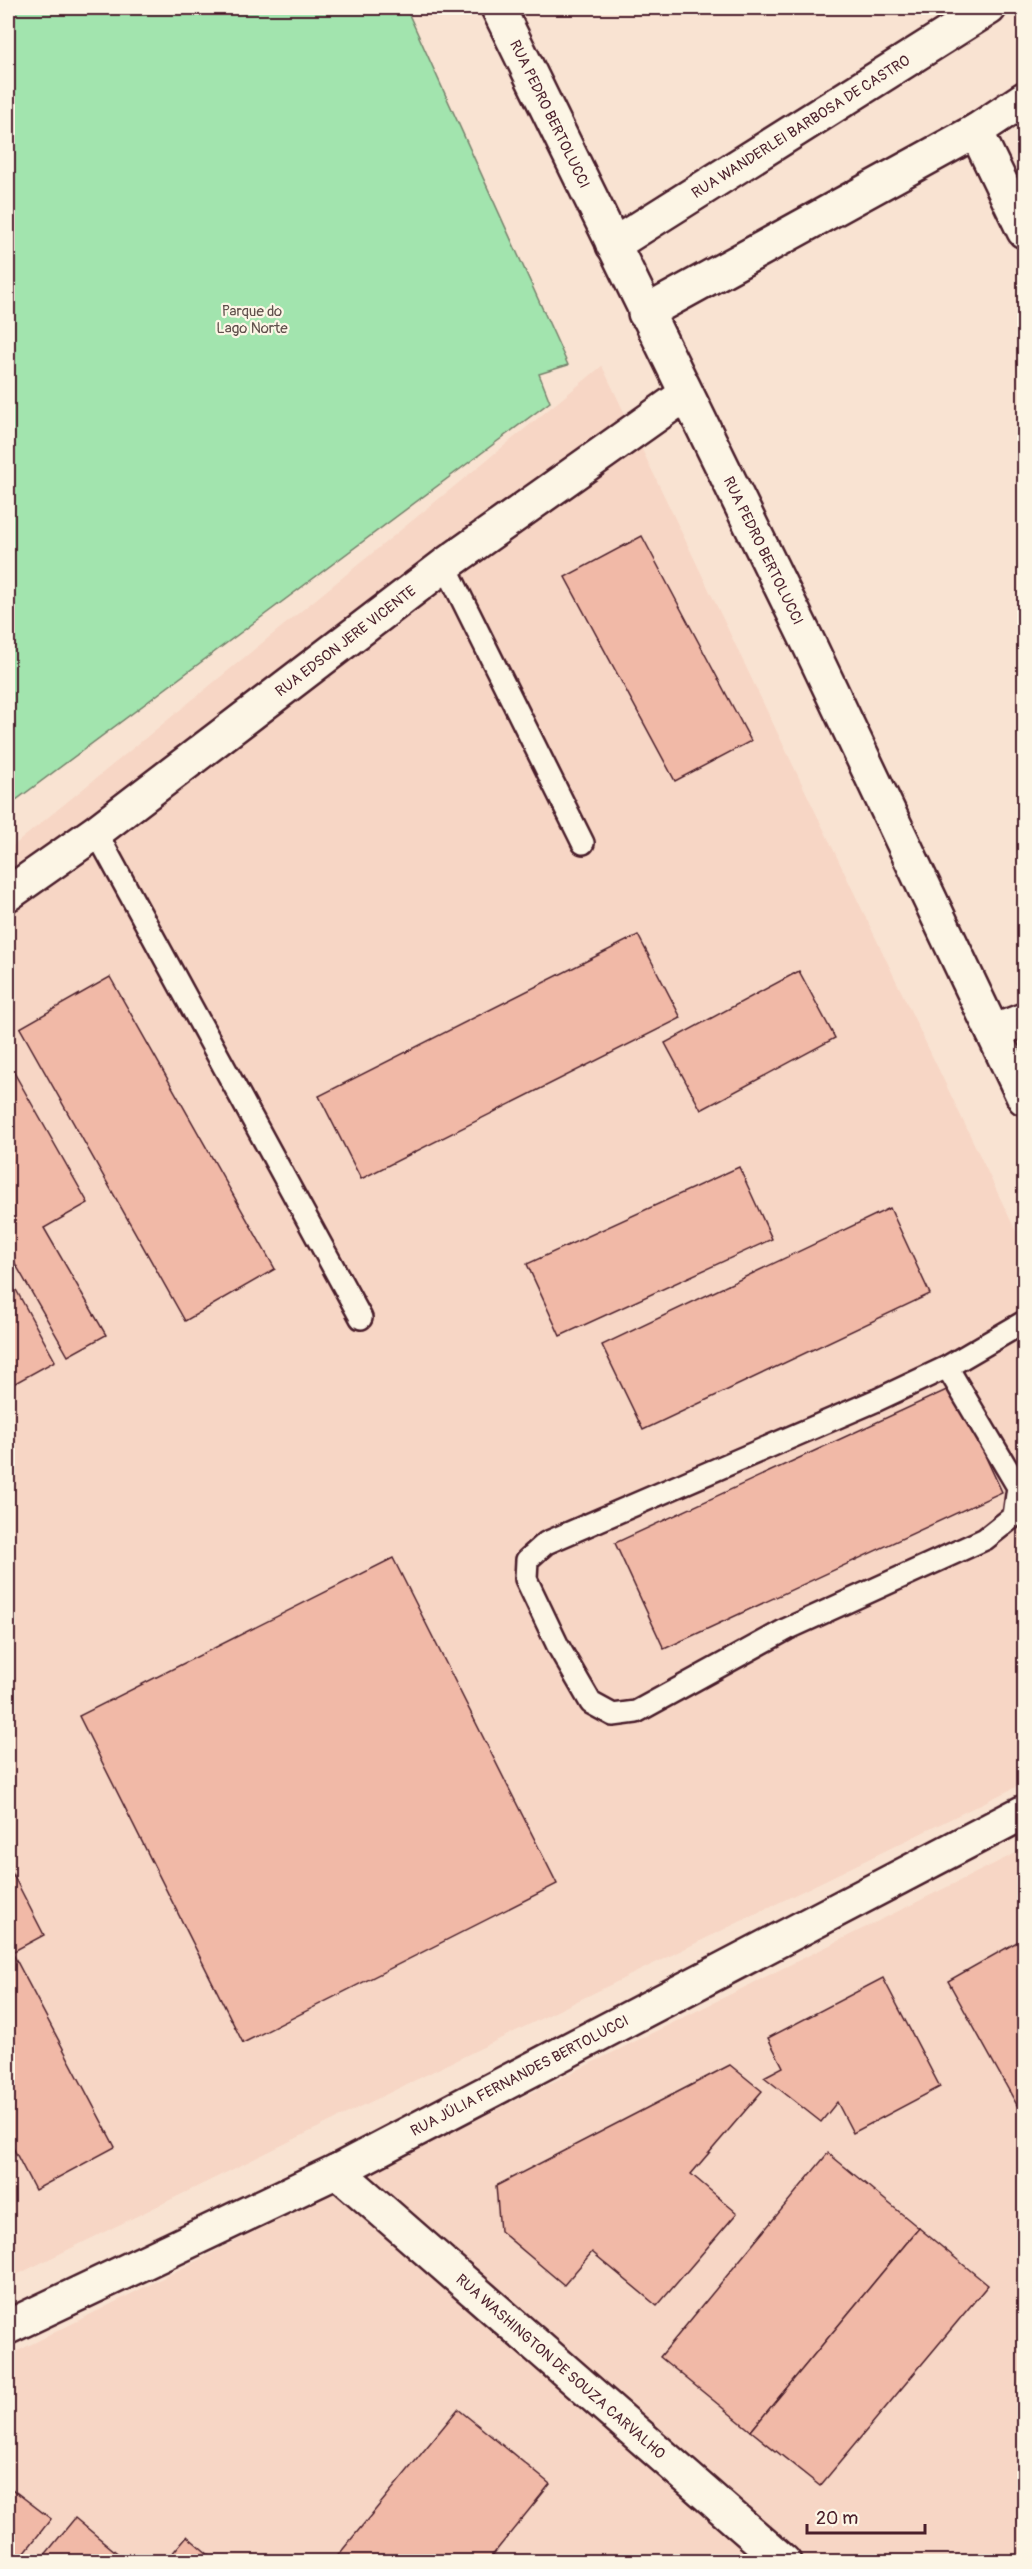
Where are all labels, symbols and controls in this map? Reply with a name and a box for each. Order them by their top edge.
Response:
street label: RUA PEDRO BERTOLUCCI [505,37,594,191]
street label: RUA WANDERLEI BARBOSA DE CASTRO [688,51,914,203]
park label: Parque do Lago Norte [216,302,288,338]
street label: RUA PEDRO BERTOLUCCI [719,474,807,628]
street label: RUA EDSON JERE VICENTE [272,581,420,701]
street label: RUA JÚLIA FERNANDES BERTOLUCCI [407,2011,632,2141]
street label: RUA WASHINGTON DE SOUZA CARVALHO [452,2270,669,2464]
scale bar [807,2497,926,2535]
text: 20 m [816,2507,858,2530]

